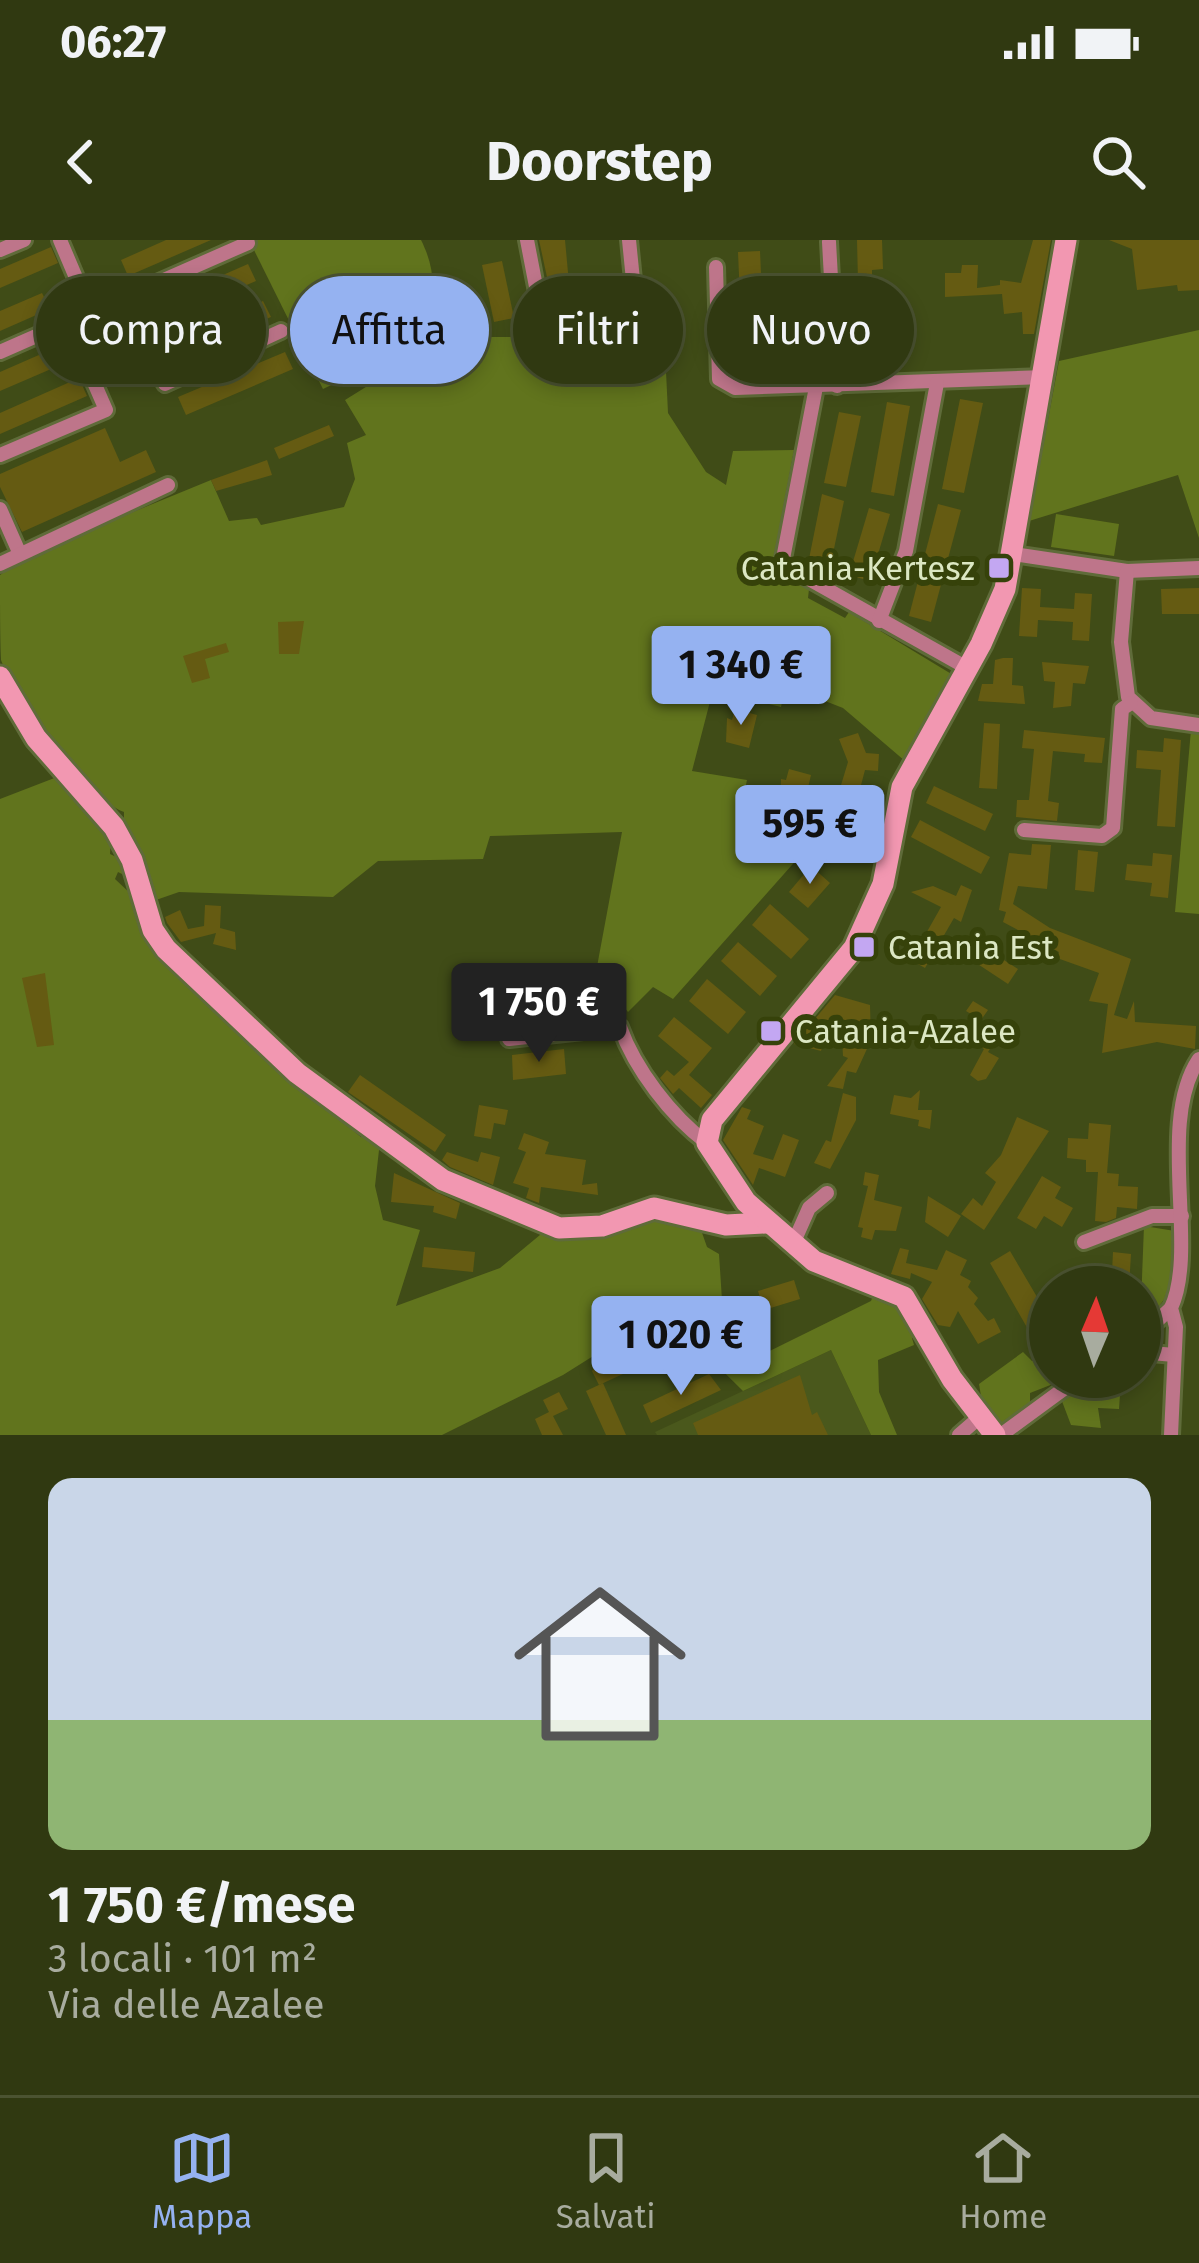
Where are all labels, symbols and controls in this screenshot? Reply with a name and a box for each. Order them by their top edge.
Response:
text: 06:27 [60,15,166,69]
icon: back [48,129,114,195]
icon: search [1085,129,1151,195]
text: Doorstep [486,130,713,194]
chip: Compra [36,276,266,384]
chip: Affitta [290,276,489,384]
chip: Filtri [513,276,683,384]
chip: Nuovo [707,276,914,384]
place label: Catania-Kertesz [741,549,975,589]
marker: Catania-Kertesz [986,555,1012,581]
pin: 1 340 € [630,626,852,728]
text: 1 340 € [679,642,803,688]
pin: 595 € [726,785,894,887]
text: 595 € [762,801,858,847]
place label: Catania Est [888,928,1054,968]
marker: Catania Est [851,934,877,960]
pin: 1 750 € [428,963,650,1065]
text: 1 750 € [478,979,600,1025]
place label: Catania-Azalee [795,1012,1016,1052]
marker: Catania-Azalee [758,1018,784,1044]
north arrow [1029,1266,1161,1398]
map controls [1029,1266,1161,1398]
pin: 1 020 € [570,1296,792,1398]
text: 1 020 € [619,1312,744,1358]
icon: home [492,1556,708,1772]
text: 1 750 €/mese [48,1874,355,1936]
text: 3 locali · 101 m² [48,1936,317,1982]
text: Via delle Azalee [48,1982,324,2028]
tab: Mappa [152,2125,252,2237]
tab: Salvati [556,2125,656,2237]
tab: Home [959,2125,1047,2237]

